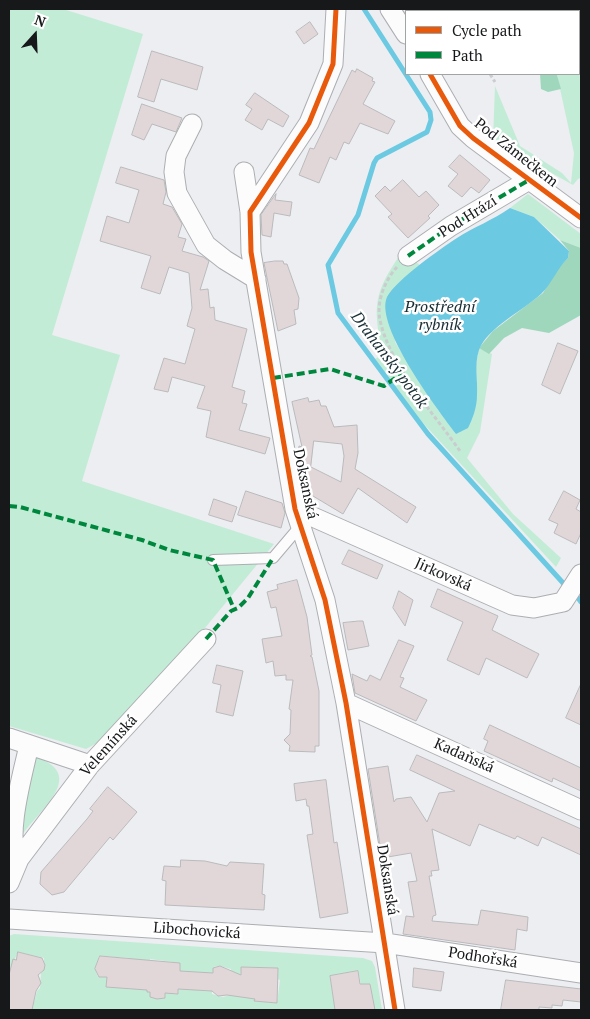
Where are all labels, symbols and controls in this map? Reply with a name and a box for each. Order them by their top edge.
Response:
north arrow [10,10,60,60]
text: N [32,10,49,31]
legend [405,10,580,75]
text: Cycle path [452,20,522,40]
text: Path [452,45,483,65]
street label: Pod Zámečkem [471,115,561,191]
street label: Pod Hrází [436,192,500,242]
water label: Prostřední rybník [404,297,476,335]
water label: Drahanský potok [346,308,432,412]
street label: Doksanská [289,447,321,521]
street label: Jirkovská [412,554,474,596]
street label: Velemínská [77,711,141,781]
street label: Kadaňská [431,735,497,777]
street label: Doksanská [373,843,401,917]
street label: Libochovická [153,919,241,943]
street label: Podhořská [447,944,519,972]

